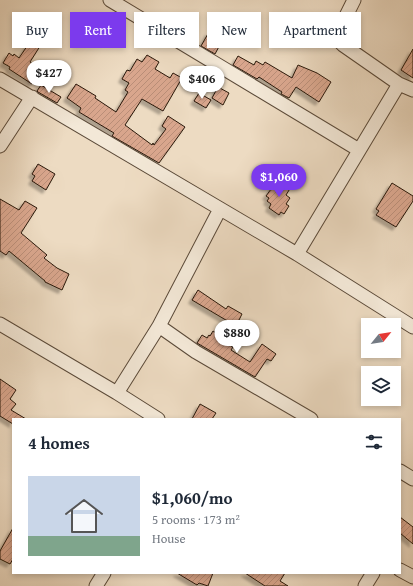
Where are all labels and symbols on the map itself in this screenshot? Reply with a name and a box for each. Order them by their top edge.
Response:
pin: $427 [25,60,73,94]
pin: $406 [178,66,226,100]
pin: $1,060 [246,164,312,198]
north arrow [361,318,401,358]
pin: $880 [213,320,261,354]

